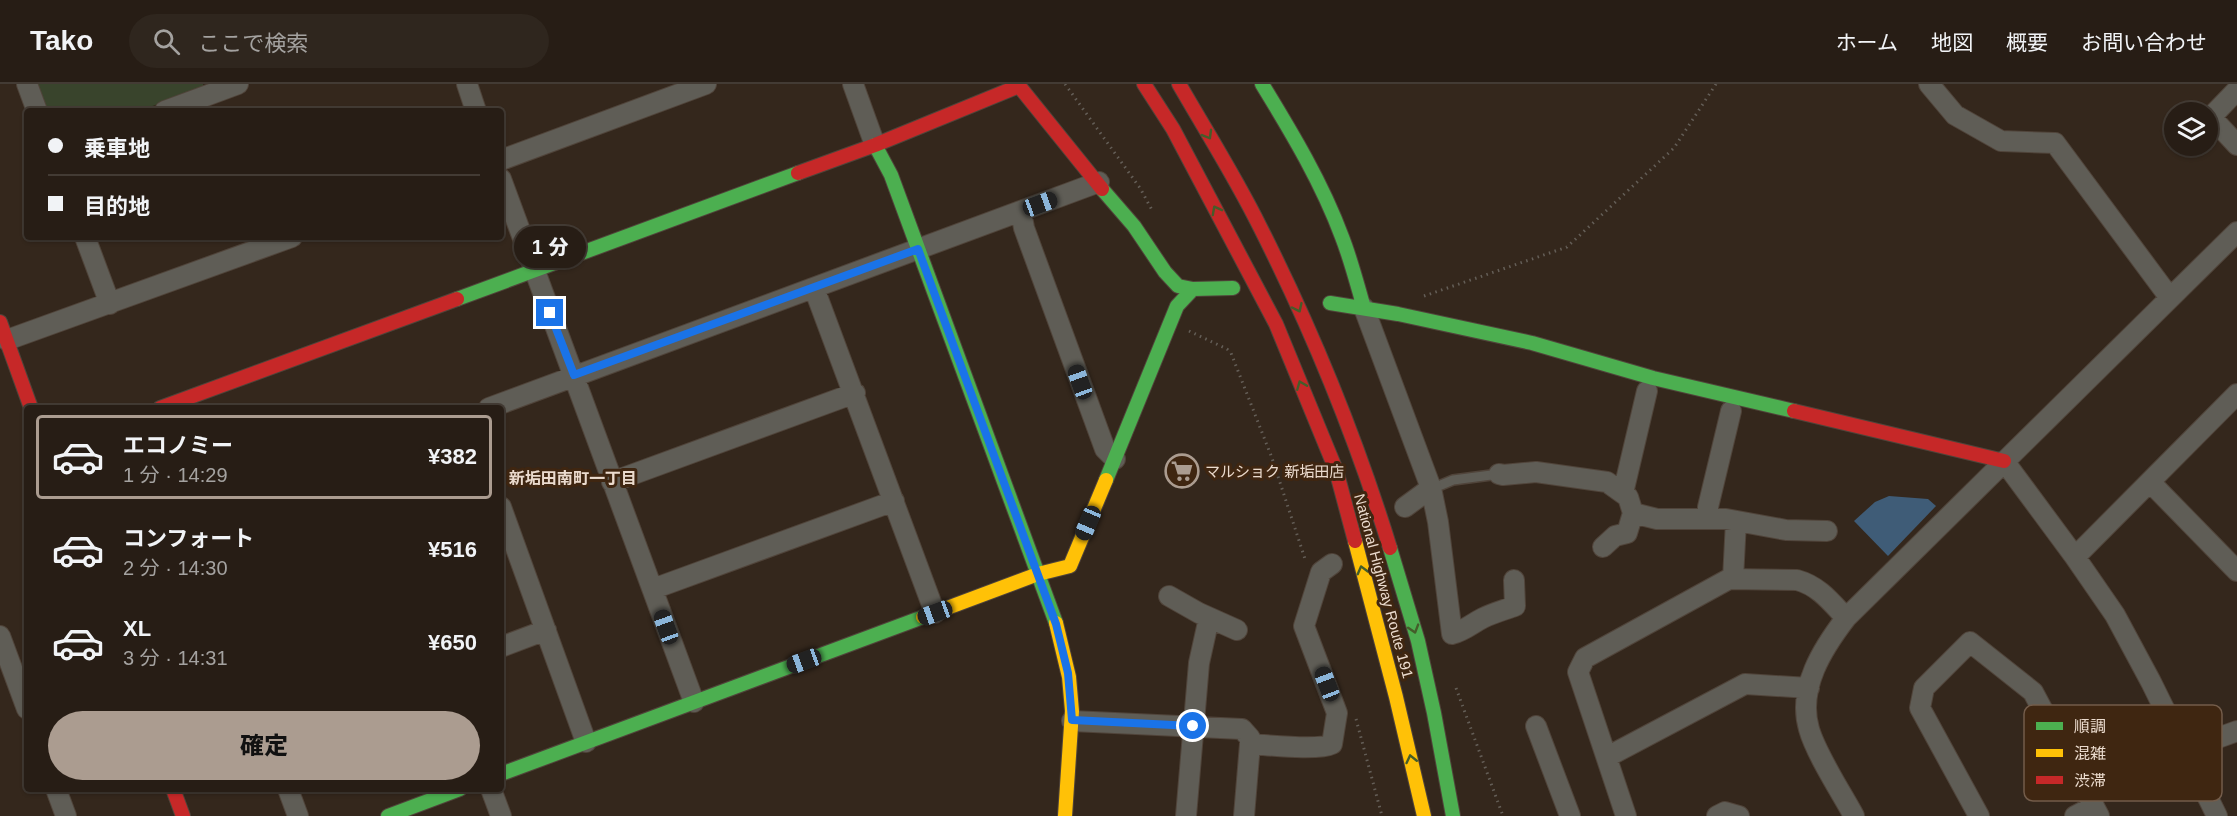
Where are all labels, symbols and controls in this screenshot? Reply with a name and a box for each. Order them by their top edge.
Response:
search box [129,14,549,68]
text: Tako [30,25,93,56]
icon: search [150,25,183,58]
text: ここで検索 [198,31,308,56]
text: ホーム [1836,31,1898,54]
text: 地図 [1931,31,1973,54]
text: 概要 [2006,31,2048,54]
text: お問い合わせ [2081,31,2207,54]
map controls [2164,102,2218,156]
button: layers [2164,102,2218,156]
one-way arrow [1201,129,1212,139]
text: 乗車地 [84,136,150,161]
car [1020,189,1060,219]
text: 目的地 [84,194,150,219]
one-way arrow [1212,206,1223,216]
callout: 1 分 [514,226,586,268]
text: 1 分 [532,236,568,258]
route end [536,299,563,326]
one-way arrow [1291,301,1303,312]
car [1065,362,1095,402]
one-way arrow [1296,381,1308,392]
icon: car [51,430,105,484]
text: エコノミー [123,433,233,458]
text: ¥382 [428,444,477,469]
supermarket icon: マルショク 新垢田店 [1164,453,1200,489]
place label: マルショク 新垢田店 [1205,463,1344,480]
text: 1 分 · 14:29 [123,464,228,486]
district label: 新垢田南町一丁目 [509,470,637,487]
street label: National Highway Route 191 [1351,492,1417,680]
car [1073,503,1103,543]
icon: car [51,523,105,577]
text: コンフォート [123,526,254,551]
text: ¥516 [428,537,477,562]
text: 2 分 · 14:30 [123,557,228,579]
one-way arrow [1357,565,1370,575]
car [915,598,955,628]
car [651,607,681,647]
icon: car [51,616,105,670]
text: XL [123,616,151,641]
one-way arrow [1407,623,1419,634]
text: ¥650 [428,630,477,655]
car [784,646,824,676]
text: 3 分 · 14:31 [123,647,228,669]
car [1312,664,1342,704]
legend [2024,705,2222,801]
button: 確定 [48,711,480,780]
route start [1179,712,1206,739]
text: 順調 [2074,718,2106,735]
text: 混雑 [2074,745,2106,762]
one-way arrow [1405,754,1418,764]
text: 渋滞 [2074,772,2106,789]

